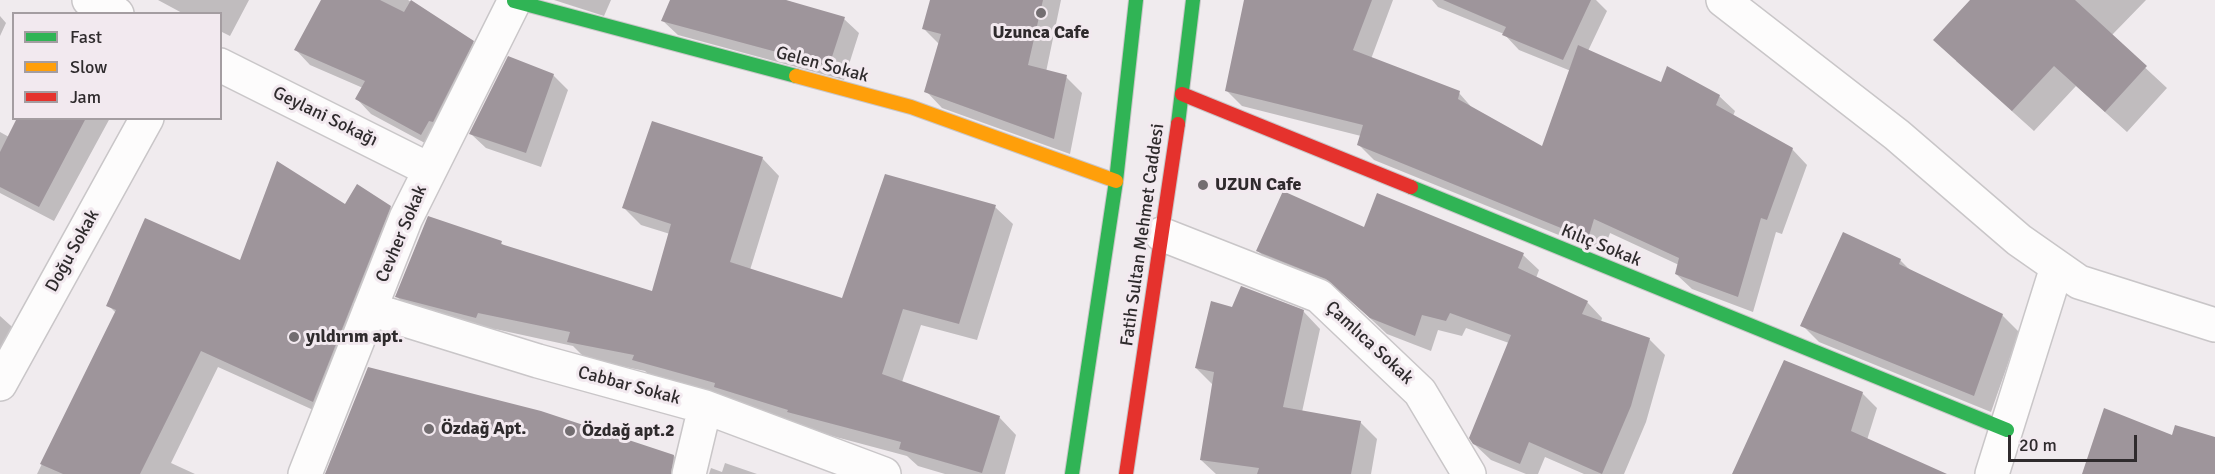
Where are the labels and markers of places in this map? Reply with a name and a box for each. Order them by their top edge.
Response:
marker: Uzunca Cafe [1034,6,1048,20]
place label: Uzunca Cafe [993,22,1089,44]
place label: UZUN Cafe [1215,174,1301,196]
marker: UZUN Cafe [1196,178,1210,192]
place label: yıldırım apt. [306,326,403,348]
marker: yıldırım apt. [287,330,301,344]
place label: Özdağ Apt. [441,418,526,440]
place label: Özdağ apt.2 [582,420,675,442]
marker: Özdağ Apt. [422,422,436,436]
marker: Özdağ apt.2 [563,424,577,438]

